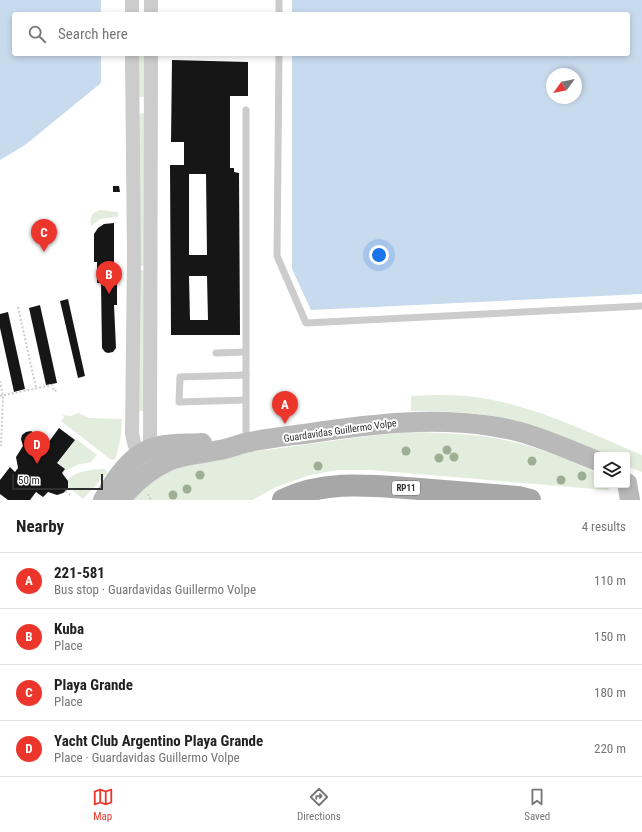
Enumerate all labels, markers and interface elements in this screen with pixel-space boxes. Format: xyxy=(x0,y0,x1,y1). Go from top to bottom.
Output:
search box xyxy=(12,12,630,56)
icon: search xyxy=(26,23,48,45)
text: Search here xyxy=(58,25,128,43)
north arrow xyxy=(546,68,582,104)
pin: C xyxy=(31,219,57,252)
your location xyxy=(369,245,389,265)
pin: B xyxy=(96,261,122,294)
pin: A xyxy=(272,391,298,424)
street label: Guardavidas Guillermo Volpe xyxy=(283,417,398,444)
pin: D xyxy=(24,431,50,464)
map controls xyxy=(594,452,630,488)
button: layers xyxy=(594,452,630,488)
scale bar xyxy=(12,472,103,491)
text: 50 m xyxy=(18,474,40,487)
road number: RP11 xyxy=(392,481,420,495)
text: Nearby xyxy=(16,516,64,536)
text: 4 results xyxy=(582,519,626,534)
text: 221-581 xyxy=(54,564,105,582)
text: A xyxy=(25,573,33,588)
text: 110 m xyxy=(594,573,626,588)
text: Bus stop · Guardavidas Guillermo Volpe xyxy=(54,582,256,597)
text: Kuba xyxy=(54,620,84,638)
text: B xyxy=(25,629,33,644)
text: 150 m xyxy=(594,629,626,644)
text: Place xyxy=(54,638,83,653)
text: Playa Grande xyxy=(54,676,133,694)
text: C xyxy=(25,685,33,700)
text: 180 m xyxy=(594,685,626,700)
text: Place xyxy=(54,694,83,709)
text: Yacht Club Argentino Playa Grande xyxy=(54,732,263,750)
text: D xyxy=(25,741,33,756)
text: 220 m xyxy=(594,741,626,756)
text: Place · Guardavidas Guillermo Volpe xyxy=(54,750,240,765)
tab: Map xyxy=(92,786,114,823)
tab: Directions xyxy=(297,786,341,823)
tab: Saved xyxy=(524,786,550,823)

